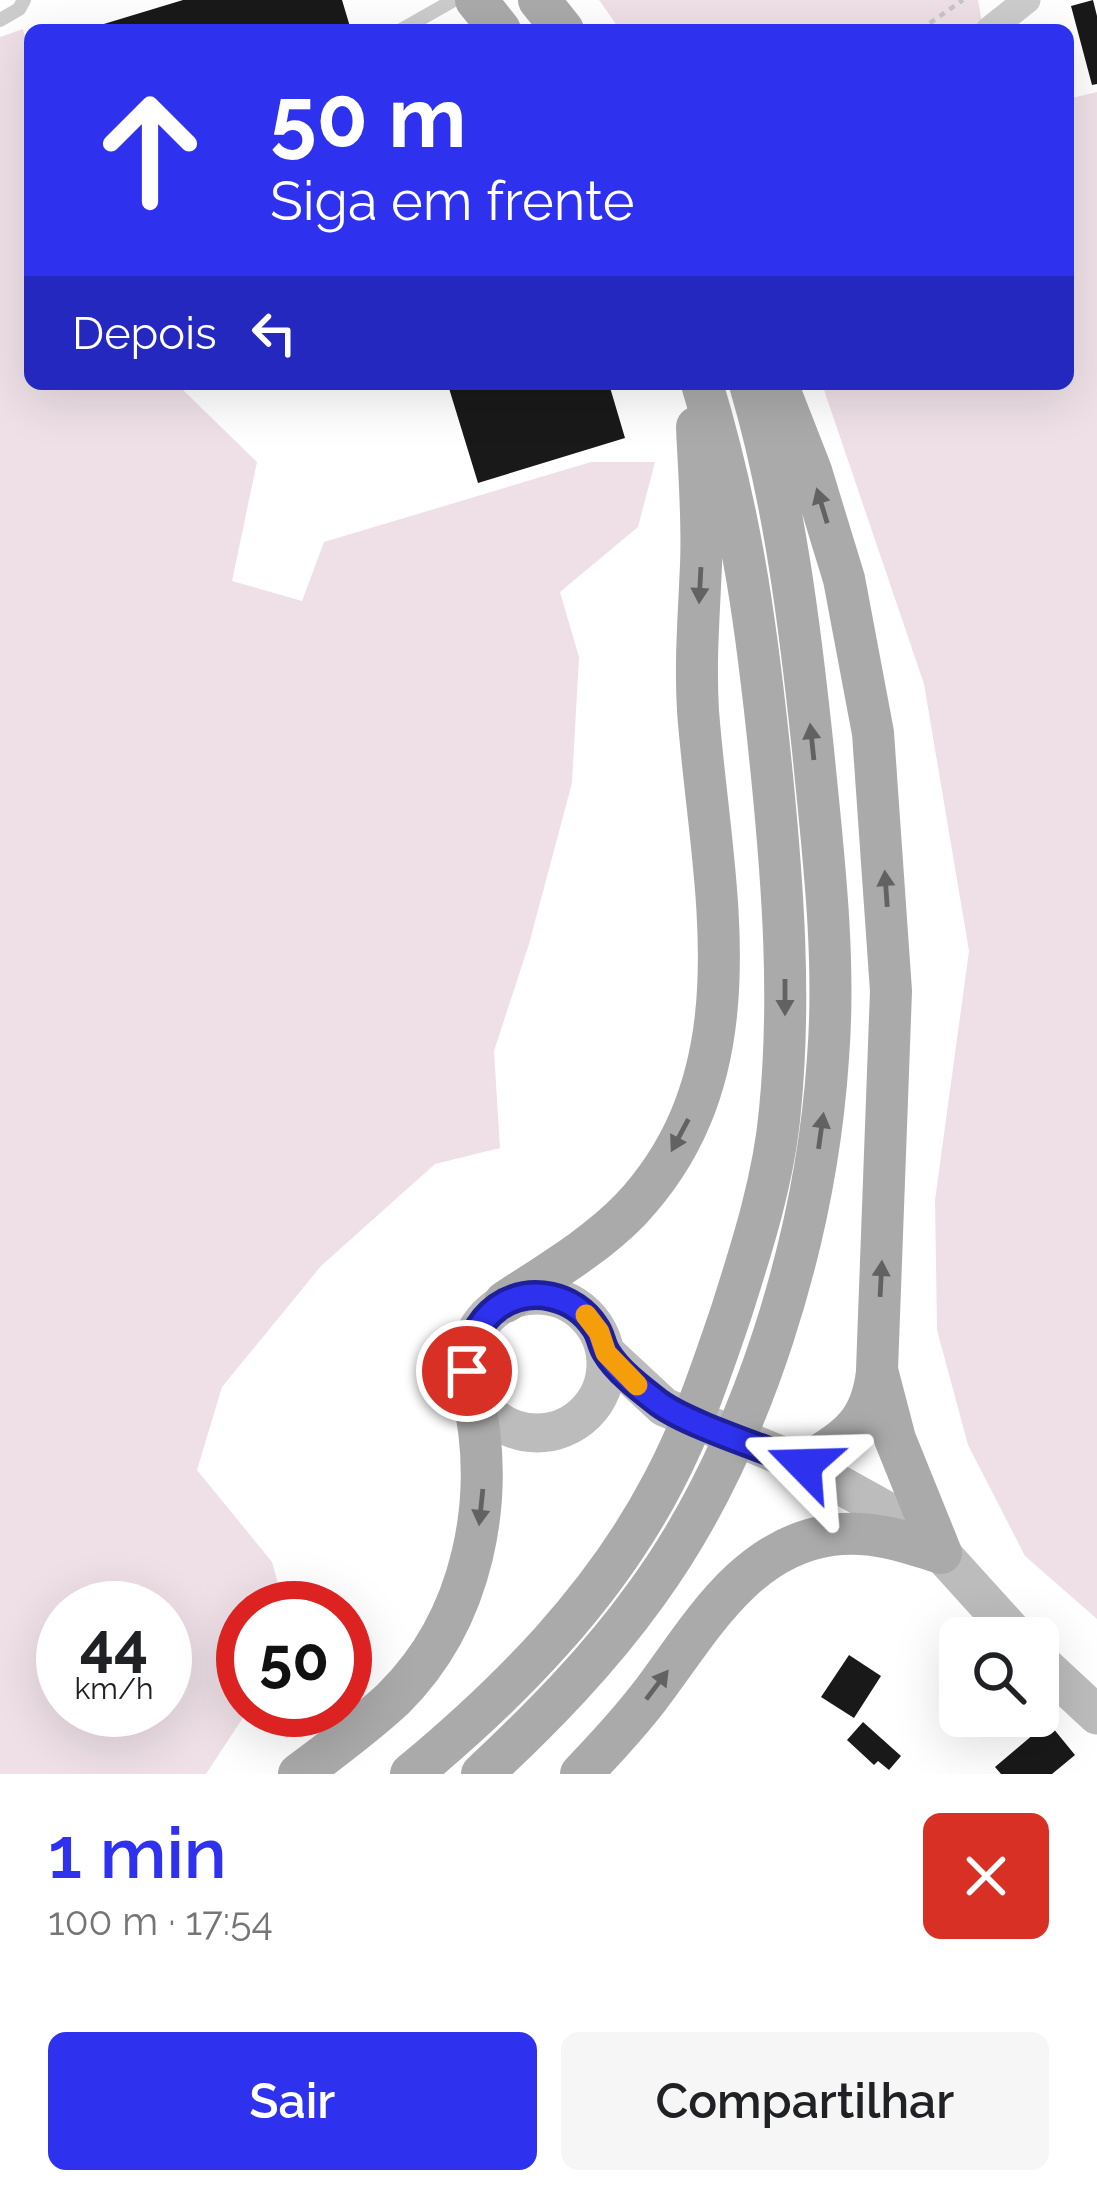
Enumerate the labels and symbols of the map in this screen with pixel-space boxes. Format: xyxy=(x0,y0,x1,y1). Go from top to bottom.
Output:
one-way arrow xyxy=(812,487,830,524)
one-way arrow xyxy=(690,567,709,604)
one-way arrow xyxy=(802,723,821,760)
one-way arrow xyxy=(877,870,896,907)
one-way arrow xyxy=(775,979,795,1017)
one-way arrow xyxy=(812,1111,831,1149)
one-way arrow xyxy=(671,1117,691,1152)
one-way arrow xyxy=(872,1259,891,1297)
pin xyxy=(416,1320,518,1422)
position arrow xyxy=(741,1402,867,1528)
one-way arrow xyxy=(471,1488,490,1526)
speed limit sign: 50 xyxy=(216,1581,372,1737)
one-way arrow xyxy=(645,1670,669,1701)

